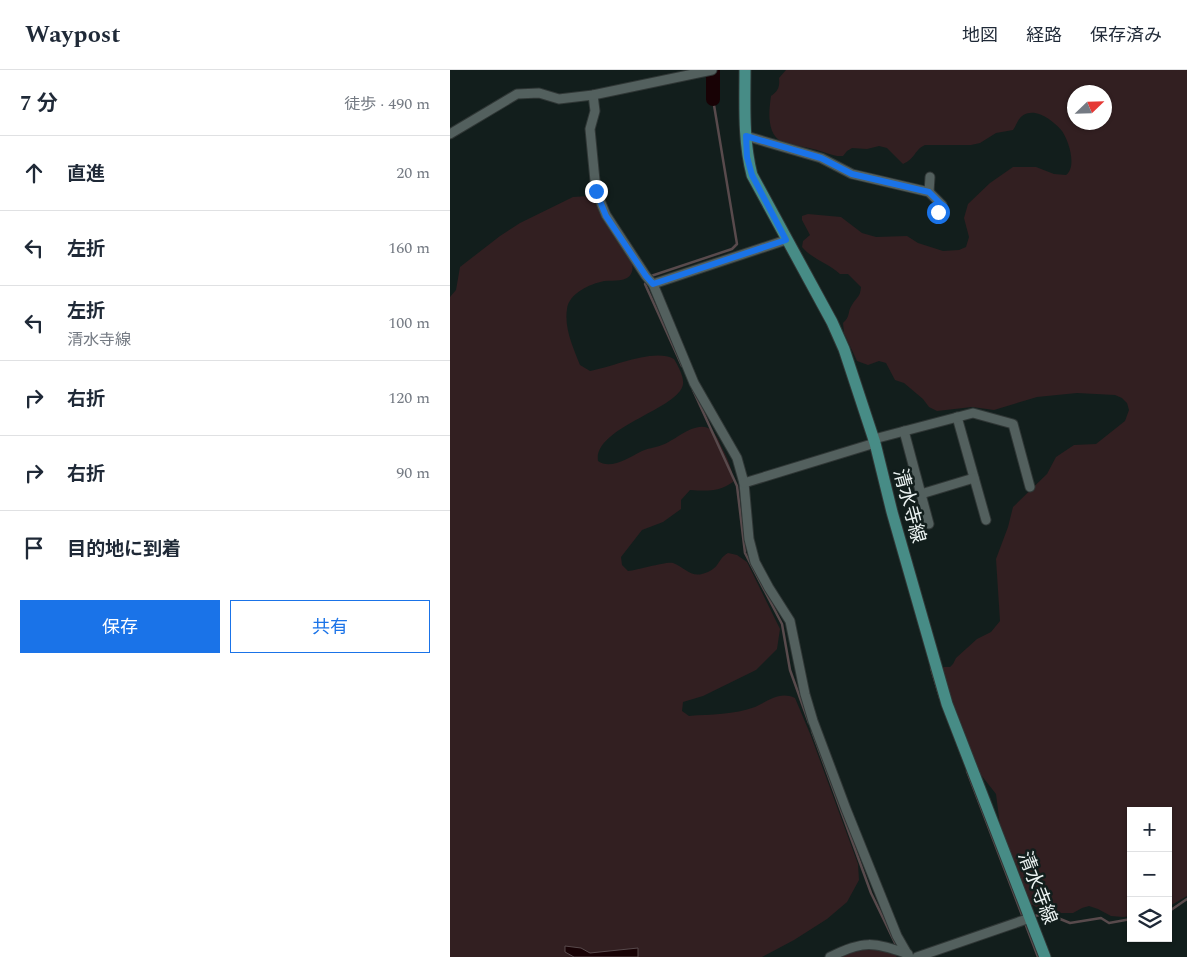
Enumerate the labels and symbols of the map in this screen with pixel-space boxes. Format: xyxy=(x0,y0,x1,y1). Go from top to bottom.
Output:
north arrow xyxy=(1067,85,1112,130)
route end xyxy=(585,180,608,203)
route start xyxy=(927,201,950,224)
street label: 清水寺線 xyxy=(885,466,933,546)
street label: 清水寺線 xyxy=(1010,847,1064,929)

